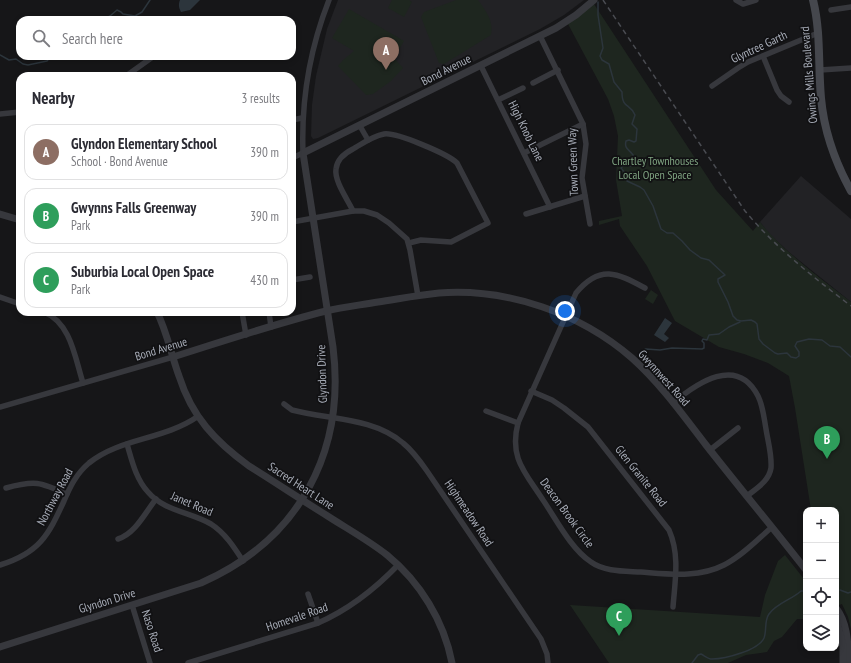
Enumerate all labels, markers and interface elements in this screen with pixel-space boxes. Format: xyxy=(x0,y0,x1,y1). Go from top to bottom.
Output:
search box xyxy=(16,16,296,60)
street label: Owings Mills Boulevard xyxy=(797,26,820,124)
icon: search xyxy=(30,27,52,49)
street label: Glyntree Garth xyxy=(728,27,789,66)
text: Search here xyxy=(62,29,123,48)
pin: A xyxy=(373,37,399,70)
street label: Bond Avenue xyxy=(418,51,473,88)
text: Nearby xyxy=(32,87,75,109)
text: 3 results xyxy=(241,90,280,107)
street label: High Knob Lane xyxy=(505,98,548,164)
street label: Town Green Way xyxy=(564,127,581,196)
text: Glyndon Elementary School xyxy=(71,134,217,153)
text: A xyxy=(43,144,49,161)
text: 390 m xyxy=(250,144,279,161)
text: School · Bond Avenue xyxy=(71,153,168,170)
park label: Chartley Townhouses Local Open Space xyxy=(612,153,698,182)
text: Gwynns Falls Greenway xyxy=(71,198,196,217)
text: B xyxy=(43,208,49,225)
text: 390 m xyxy=(250,208,279,225)
text: Park xyxy=(71,217,90,234)
text: Suburbia Local Open Space xyxy=(71,262,214,281)
text: C xyxy=(43,272,49,289)
text: 430 m xyxy=(250,272,279,289)
text: Park xyxy=(71,281,90,298)
your location xyxy=(555,301,575,321)
street label: Bond Avenue xyxy=(133,333,189,364)
street label: Glyndon Drive xyxy=(313,344,330,404)
street label: Gwynnwest Road xyxy=(635,346,694,409)
pin: B xyxy=(814,426,840,459)
street label: Glen Granite Road xyxy=(612,442,671,509)
street label: Sacred Heart Lane xyxy=(265,459,337,512)
street label: Northway Road xyxy=(33,465,76,528)
street label: Deacon Brook Circle xyxy=(537,475,598,551)
street label: Highmeadow Road xyxy=(442,477,497,549)
street label: Janet Road xyxy=(168,488,215,519)
map controls xyxy=(803,507,839,651)
button: + xyxy=(803,507,839,543)
button: − xyxy=(803,543,839,579)
button: locate xyxy=(803,579,839,615)
street label: Glyndon Drive xyxy=(77,585,137,616)
street label: Homevale Road xyxy=(264,599,330,634)
pin: C xyxy=(606,603,632,636)
street label: Naso Road xyxy=(139,608,166,654)
button: layers xyxy=(803,615,839,651)

